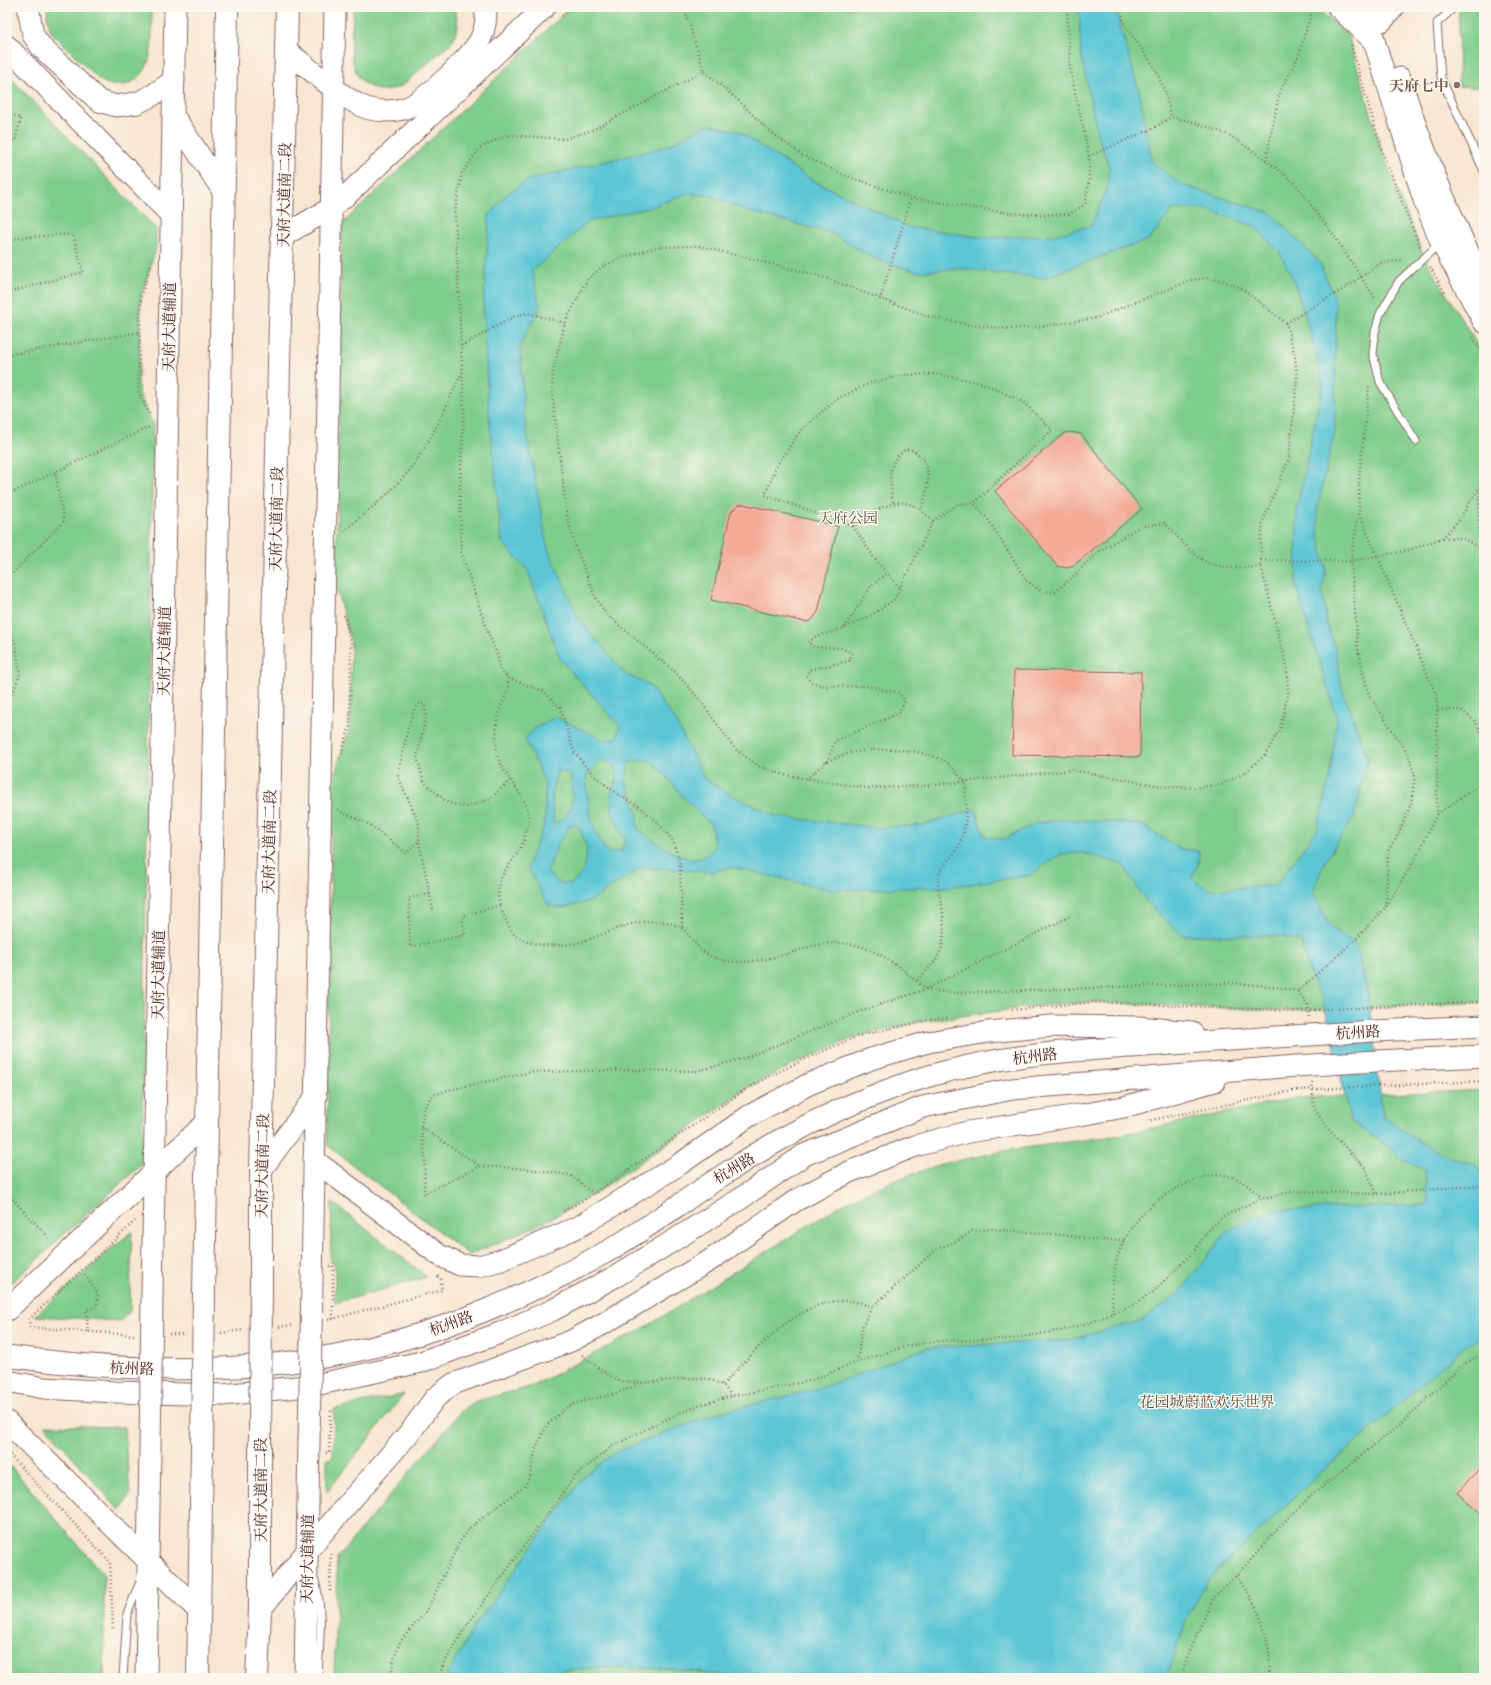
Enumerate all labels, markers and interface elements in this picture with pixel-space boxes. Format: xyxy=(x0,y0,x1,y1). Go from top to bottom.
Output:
place label: 天府七中 xyxy=(1389,76,1449,95)
marker: 天府七中 xyxy=(1452,80,1462,90)
street label: 天府大道南二段 xyxy=(274,142,294,248)
street label: 天府大道辅道 xyxy=(159,282,179,372)
street label: 天府大道南二段 xyxy=(266,466,286,572)
park label: 天府公园 xyxy=(818,508,878,527)
street label: 天府大道辅道 xyxy=(154,606,174,696)
street label: 天府大道南二段 xyxy=(259,789,279,895)
street label: 天府大道辅道 xyxy=(148,930,168,1020)
street label: 杭州路 xyxy=(1335,1021,1381,1043)
street label: 杭州路 xyxy=(1012,1044,1058,1068)
street label: 天府大道南二段 xyxy=(252,1113,272,1219)
street label: 杭州路 xyxy=(710,1148,758,1188)
street label: 杭州路 xyxy=(427,1306,475,1340)
street label: 杭州路 xyxy=(109,1358,155,1378)
park label: 花园城蔚蓝欢乐世界 xyxy=(1139,1392,1275,1411)
street label: 天府大道南二段 xyxy=(251,1437,270,1543)
street label: 天府大道辅道 xyxy=(297,1514,317,1604)

